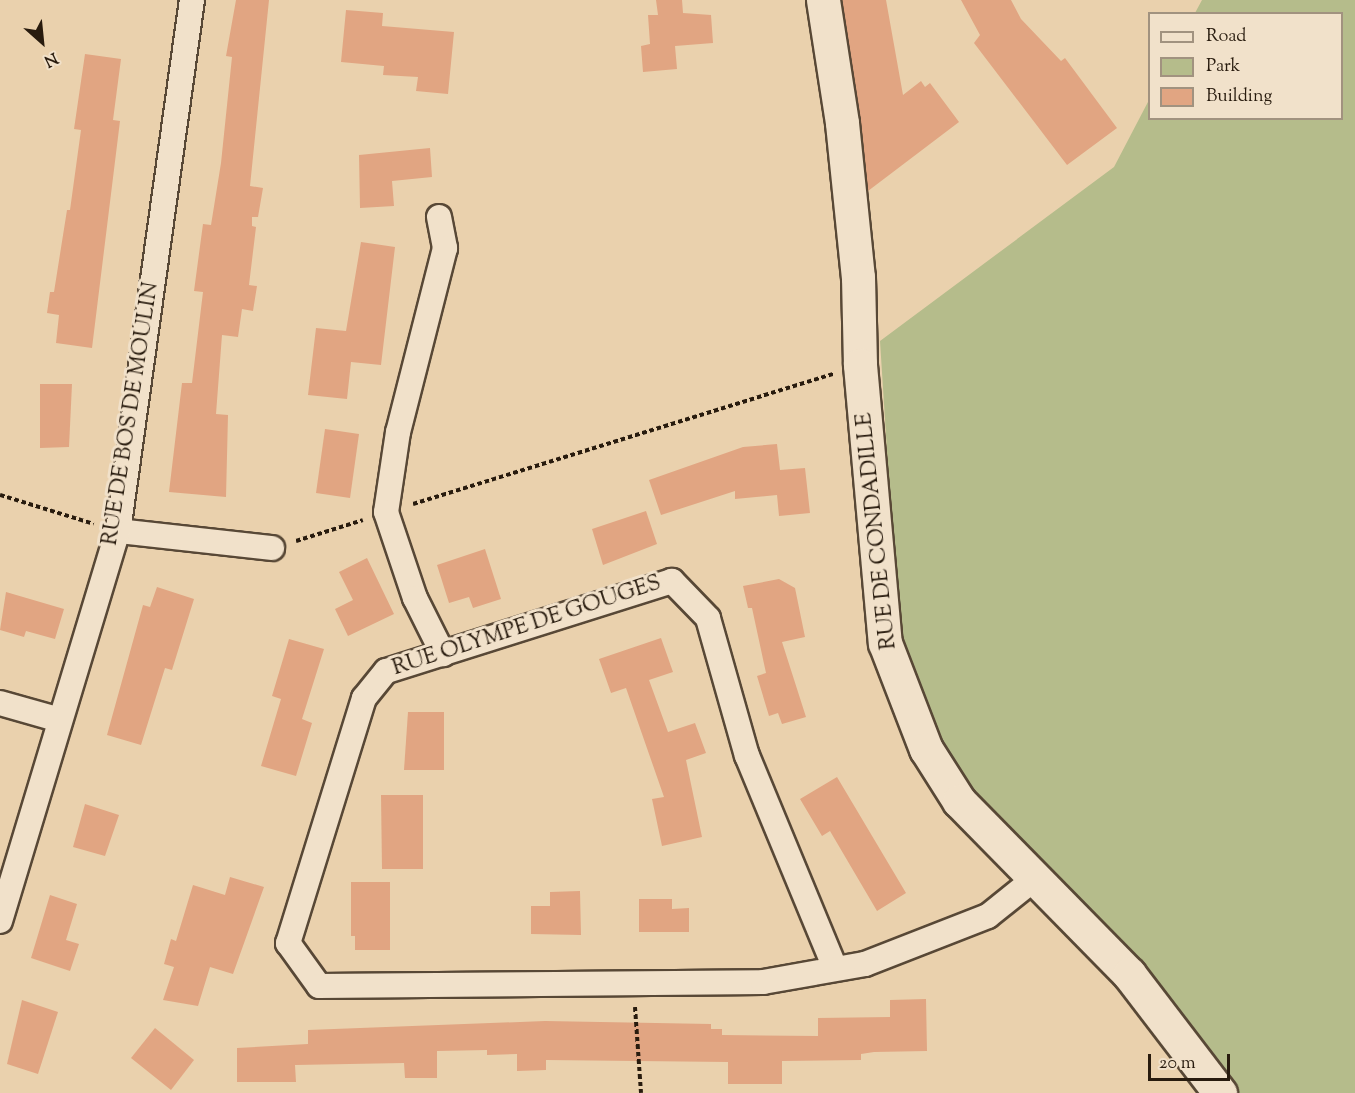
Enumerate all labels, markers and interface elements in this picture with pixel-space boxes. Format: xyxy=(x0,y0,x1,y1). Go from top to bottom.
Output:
north arrow xyxy=(12,12,72,72)
legend xyxy=(1148,12,1343,120)
text: Road xyxy=(1206,24,1246,50)
text: N xyxy=(39,45,61,72)
text: Park xyxy=(1206,54,1240,80)
text: Building xyxy=(1206,84,1272,110)
street label: RUE DE BOS DE MOULIN xyxy=(98,280,166,548)
street label: RUE DE CONDADILLE xyxy=(852,411,904,651)
street label: RUE OLYMPE DE GOUGES xyxy=(389,571,665,683)
scale bar xyxy=(1151,1042,1234,1080)
text: 20 m xyxy=(1159,1051,1196,1077)

